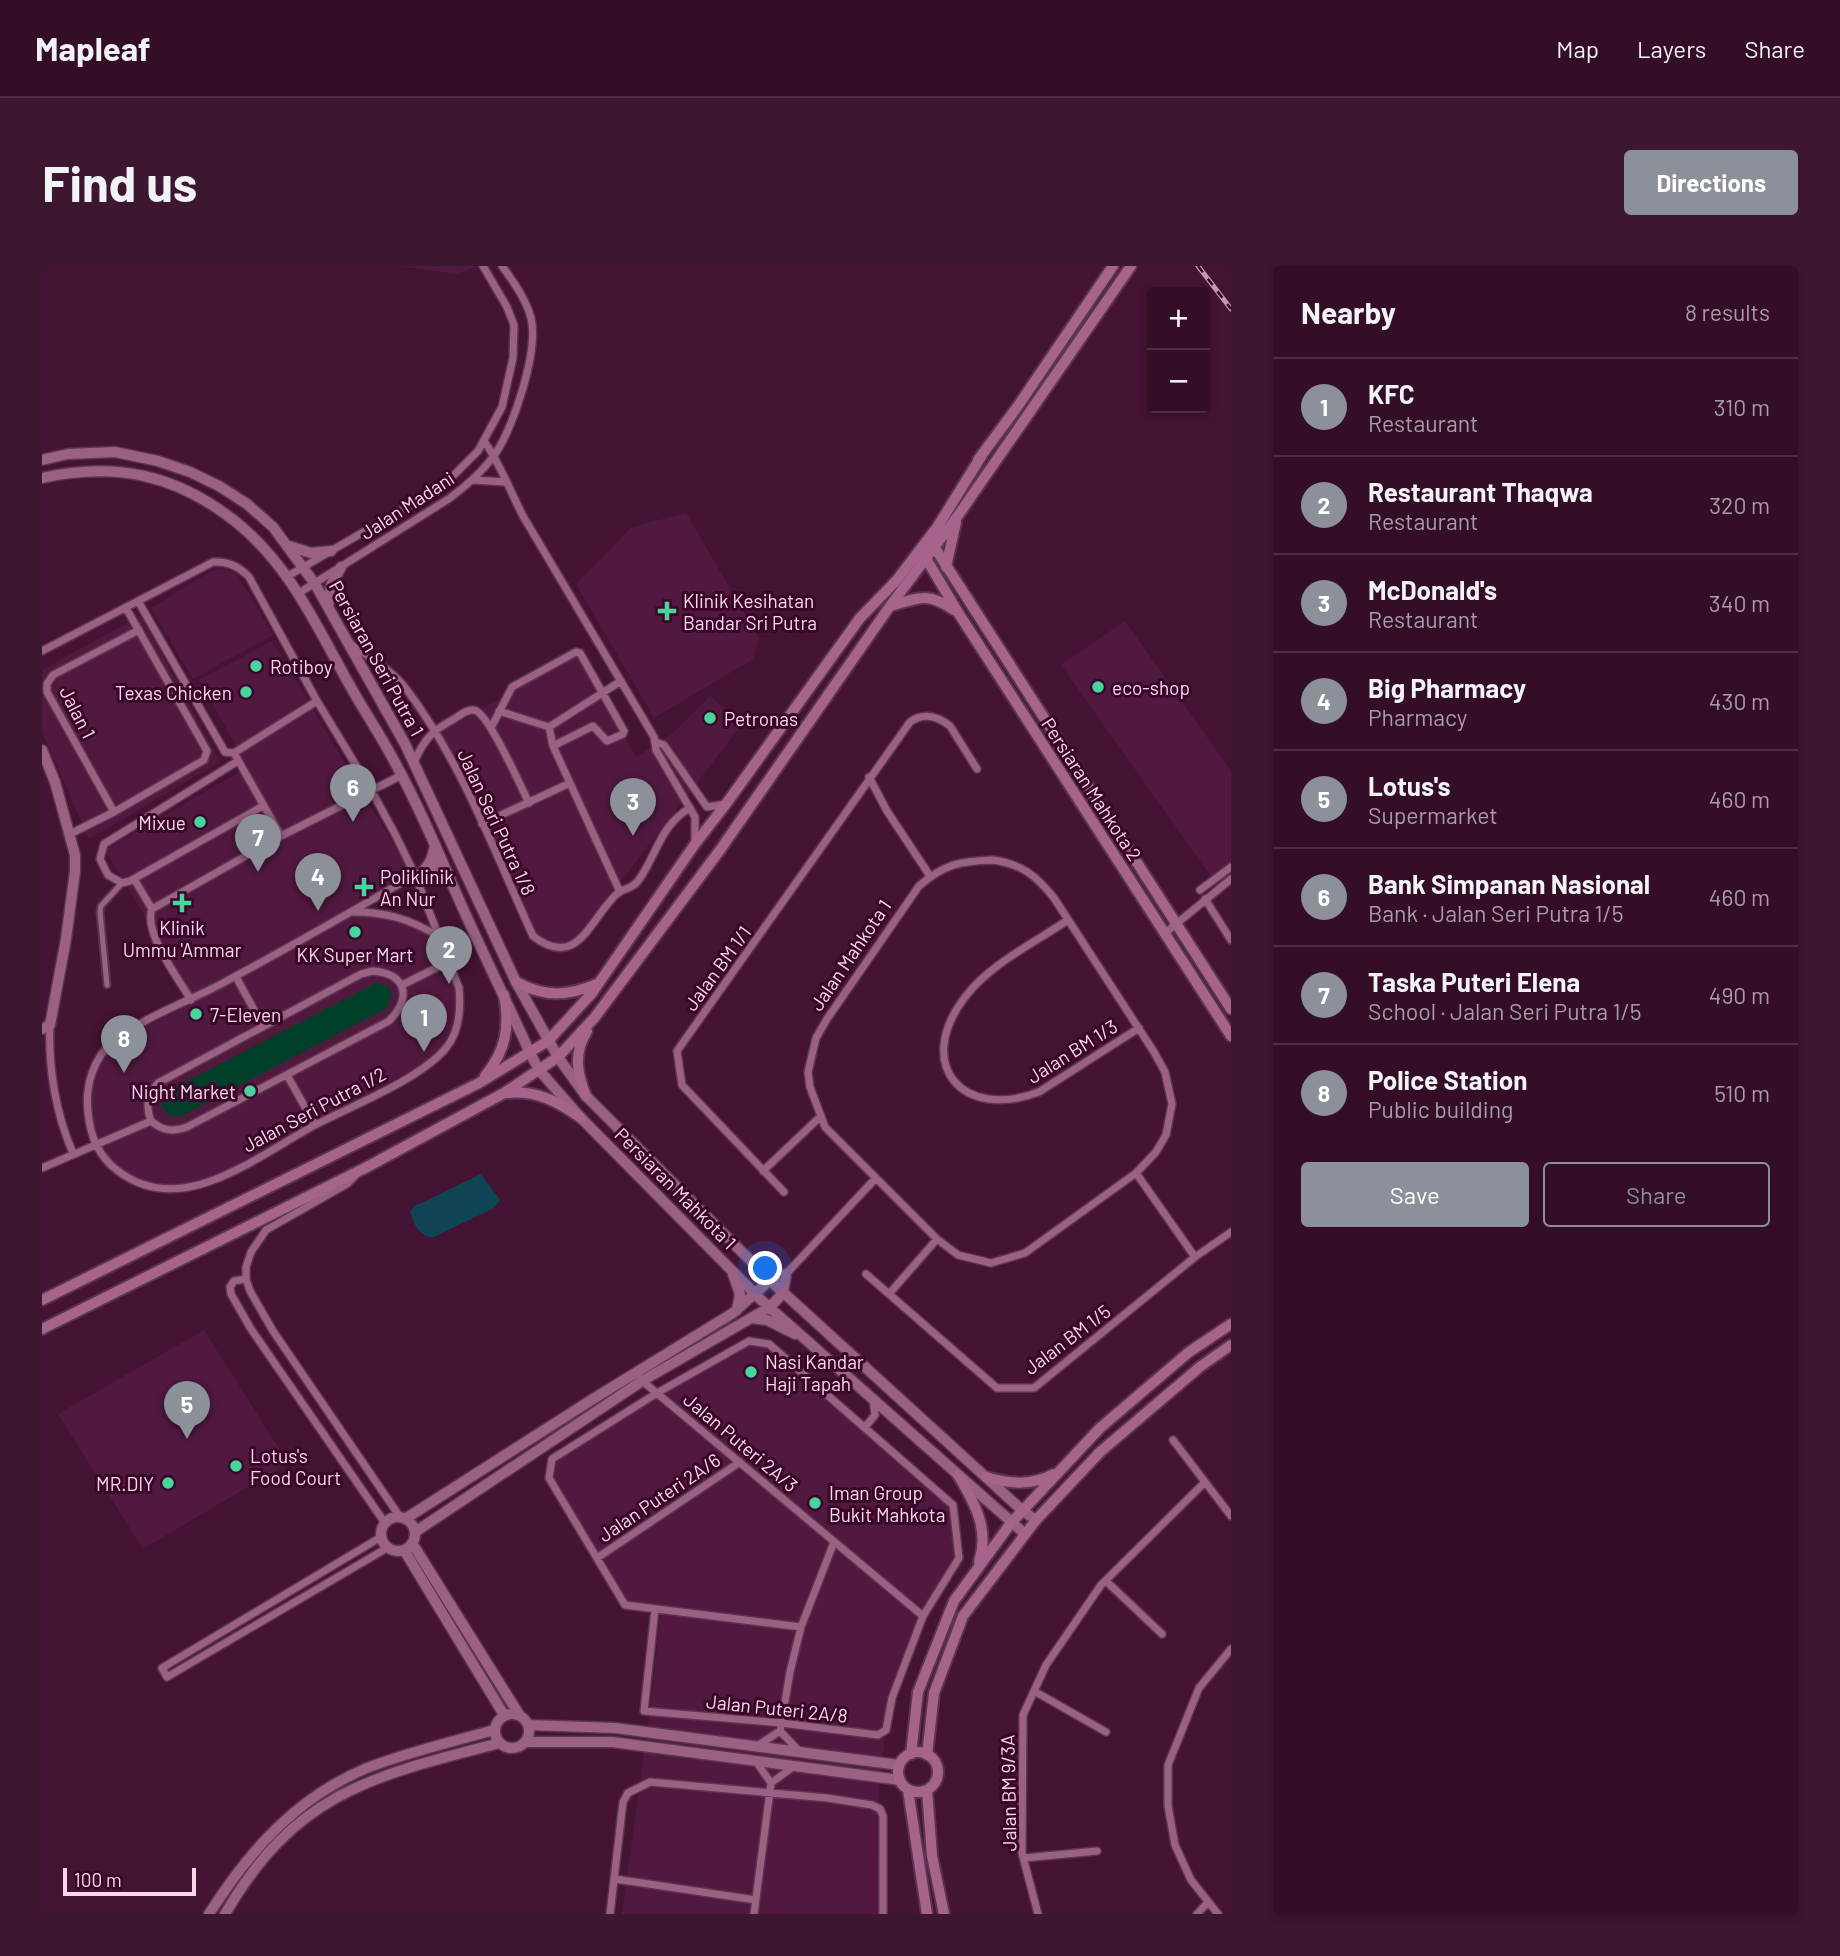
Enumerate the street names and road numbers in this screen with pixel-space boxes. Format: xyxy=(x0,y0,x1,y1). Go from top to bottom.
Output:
street label: Jalan Madani xyxy=(356,466,458,544)
street label: Persiaran Seri Putra 1 xyxy=(325,576,429,740)
street label: Jalan 1 xyxy=(55,682,101,742)
street label: Persiaran Mahkota 2 xyxy=(1037,713,1147,865)
street label: Jalan Seri Putra 1/8 xyxy=(453,745,541,899)
street label: Jalan Mahkota 1 xyxy=(804,895,896,1015)
street label: Jalan BM 1/1 xyxy=(679,921,755,1015)
street label: Jalan BM 1/3 xyxy=(1023,1014,1121,1088)
street label: Jalan Seri Putra 1/2 xyxy=(239,1062,389,1156)
street label: Persiaran Mahkota 1 xyxy=(611,1123,741,1253)
street label: Jalan BM 1/5 xyxy=(1019,1299,1115,1379)
street label: Jalan Puteri 2A/3 xyxy=(679,1388,803,1496)
street label: Jalan Puteri 2A/6 xyxy=(594,1448,724,1546)
street label: Jalan Puteri 2A/8 xyxy=(705,1689,849,1727)
street label: Jalan BM 9/3A xyxy=(995,1734,1021,1852)

